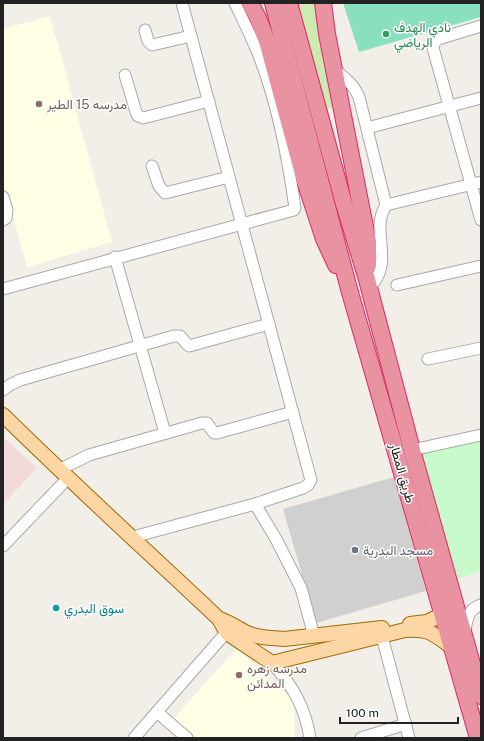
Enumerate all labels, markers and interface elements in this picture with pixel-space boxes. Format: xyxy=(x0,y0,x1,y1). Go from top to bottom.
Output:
place label: نادي الهدف الرياضي xyxy=(394,20,451,53)
marker: نادي الهدف الرياضي xyxy=(381,29,391,39)
place label: مدرسه 15 الطير xyxy=(46,97,127,113)
marker: مدرسه 15 الطير xyxy=(34,99,44,109)
street label: طريق المطار xyxy=(386,441,418,505)
place label: مسجد البدرية xyxy=(363,543,433,559)
marker: مسجد البدرية xyxy=(350,545,360,555)
place label: سوق البدري xyxy=(64,601,124,619)
marker: سوق البدري xyxy=(51,603,61,613)
place label: مدرسه زهره المدائن xyxy=(247,661,307,692)
marker: مدرسه زهره المدائن xyxy=(234,670,244,680)
scale bar xyxy=(340,699,458,725)
text: 100 m xyxy=(346,706,379,720)

